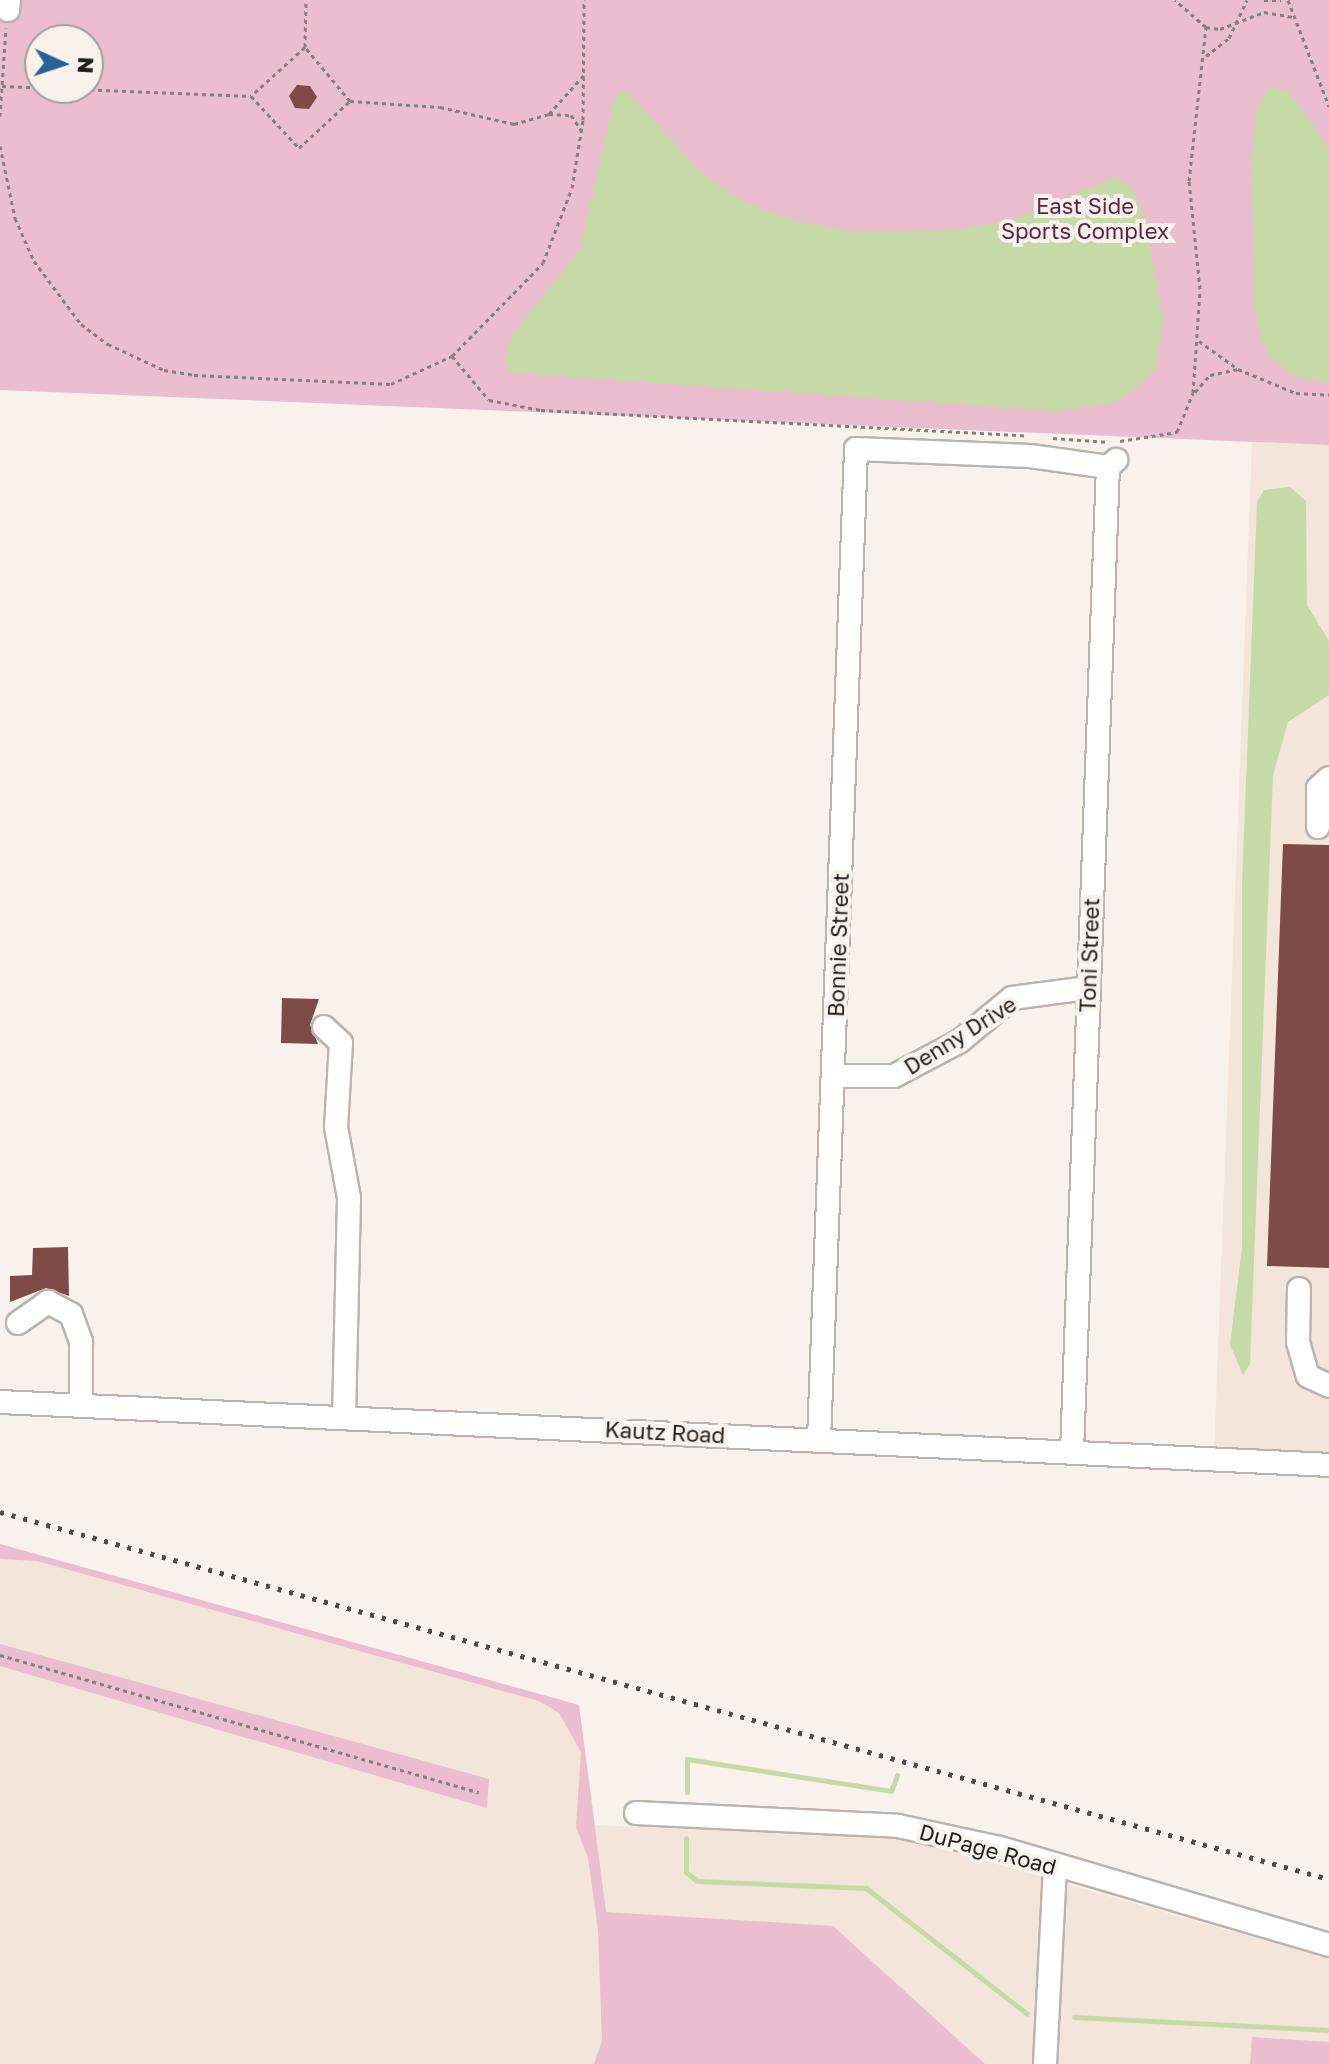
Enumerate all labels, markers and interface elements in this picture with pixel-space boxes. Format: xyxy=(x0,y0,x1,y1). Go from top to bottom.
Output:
north arrow xyxy=(24,24,104,104)
text: N xyxy=(73,56,100,74)
park label: East Side Sports Complex xyxy=(1001,192,1169,244)
street label: Bonnie Street xyxy=(822,872,854,1018)
street label: Toni Street xyxy=(1074,897,1104,1013)
street label: Denny Drive xyxy=(899,990,1021,1080)
street label: Kautz Road xyxy=(604,1416,726,1448)
street label: DuPage Road xyxy=(916,1818,1060,1880)

